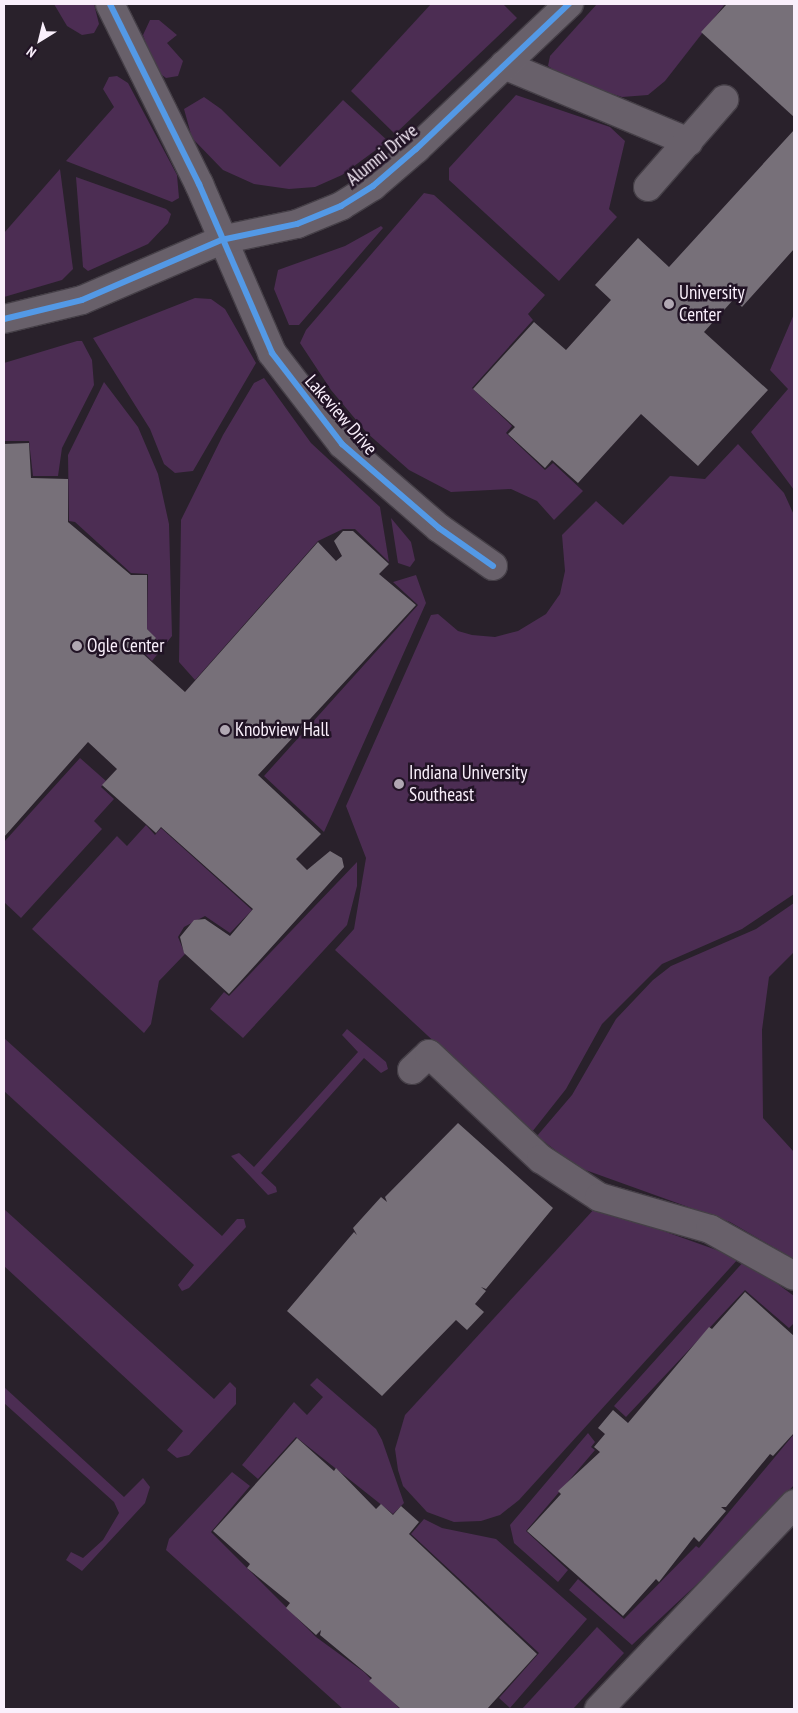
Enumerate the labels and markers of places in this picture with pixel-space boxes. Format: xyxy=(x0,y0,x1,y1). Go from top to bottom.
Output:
place label: University Center xyxy=(679,282,745,326)
marker: University Center xyxy=(663,298,675,310)
place label: Ogle Center xyxy=(87,635,164,657)
marker: Ogle Center xyxy=(71,640,83,652)
place label: Knobview Hall xyxy=(235,719,330,741)
marker: Knobview Hall xyxy=(219,724,231,736)
place label: Indiana University Southeast xyxy=(409,762,527,806)
marker: Indiana University Southeast xyxy=(393,778,405,790)

